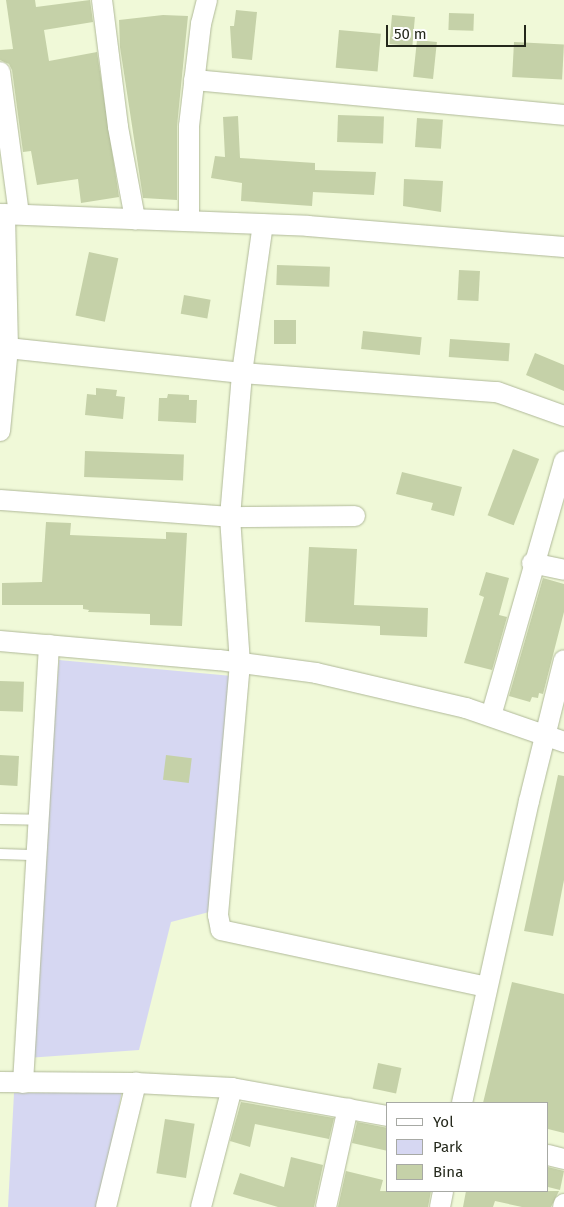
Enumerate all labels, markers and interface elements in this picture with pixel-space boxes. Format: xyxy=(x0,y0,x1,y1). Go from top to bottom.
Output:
scale bar xyxy=(389,15,529,47)
text: 50 m xyxy=(394,25,427,43)
legend xyxy=(386,1102,549,1192)
text: Yol xyxy=(433,1113,454,1131)
text: Park xyxy=(433,1138,463,1156)
text: Bina xyxy=(433,1163,463,1181)

